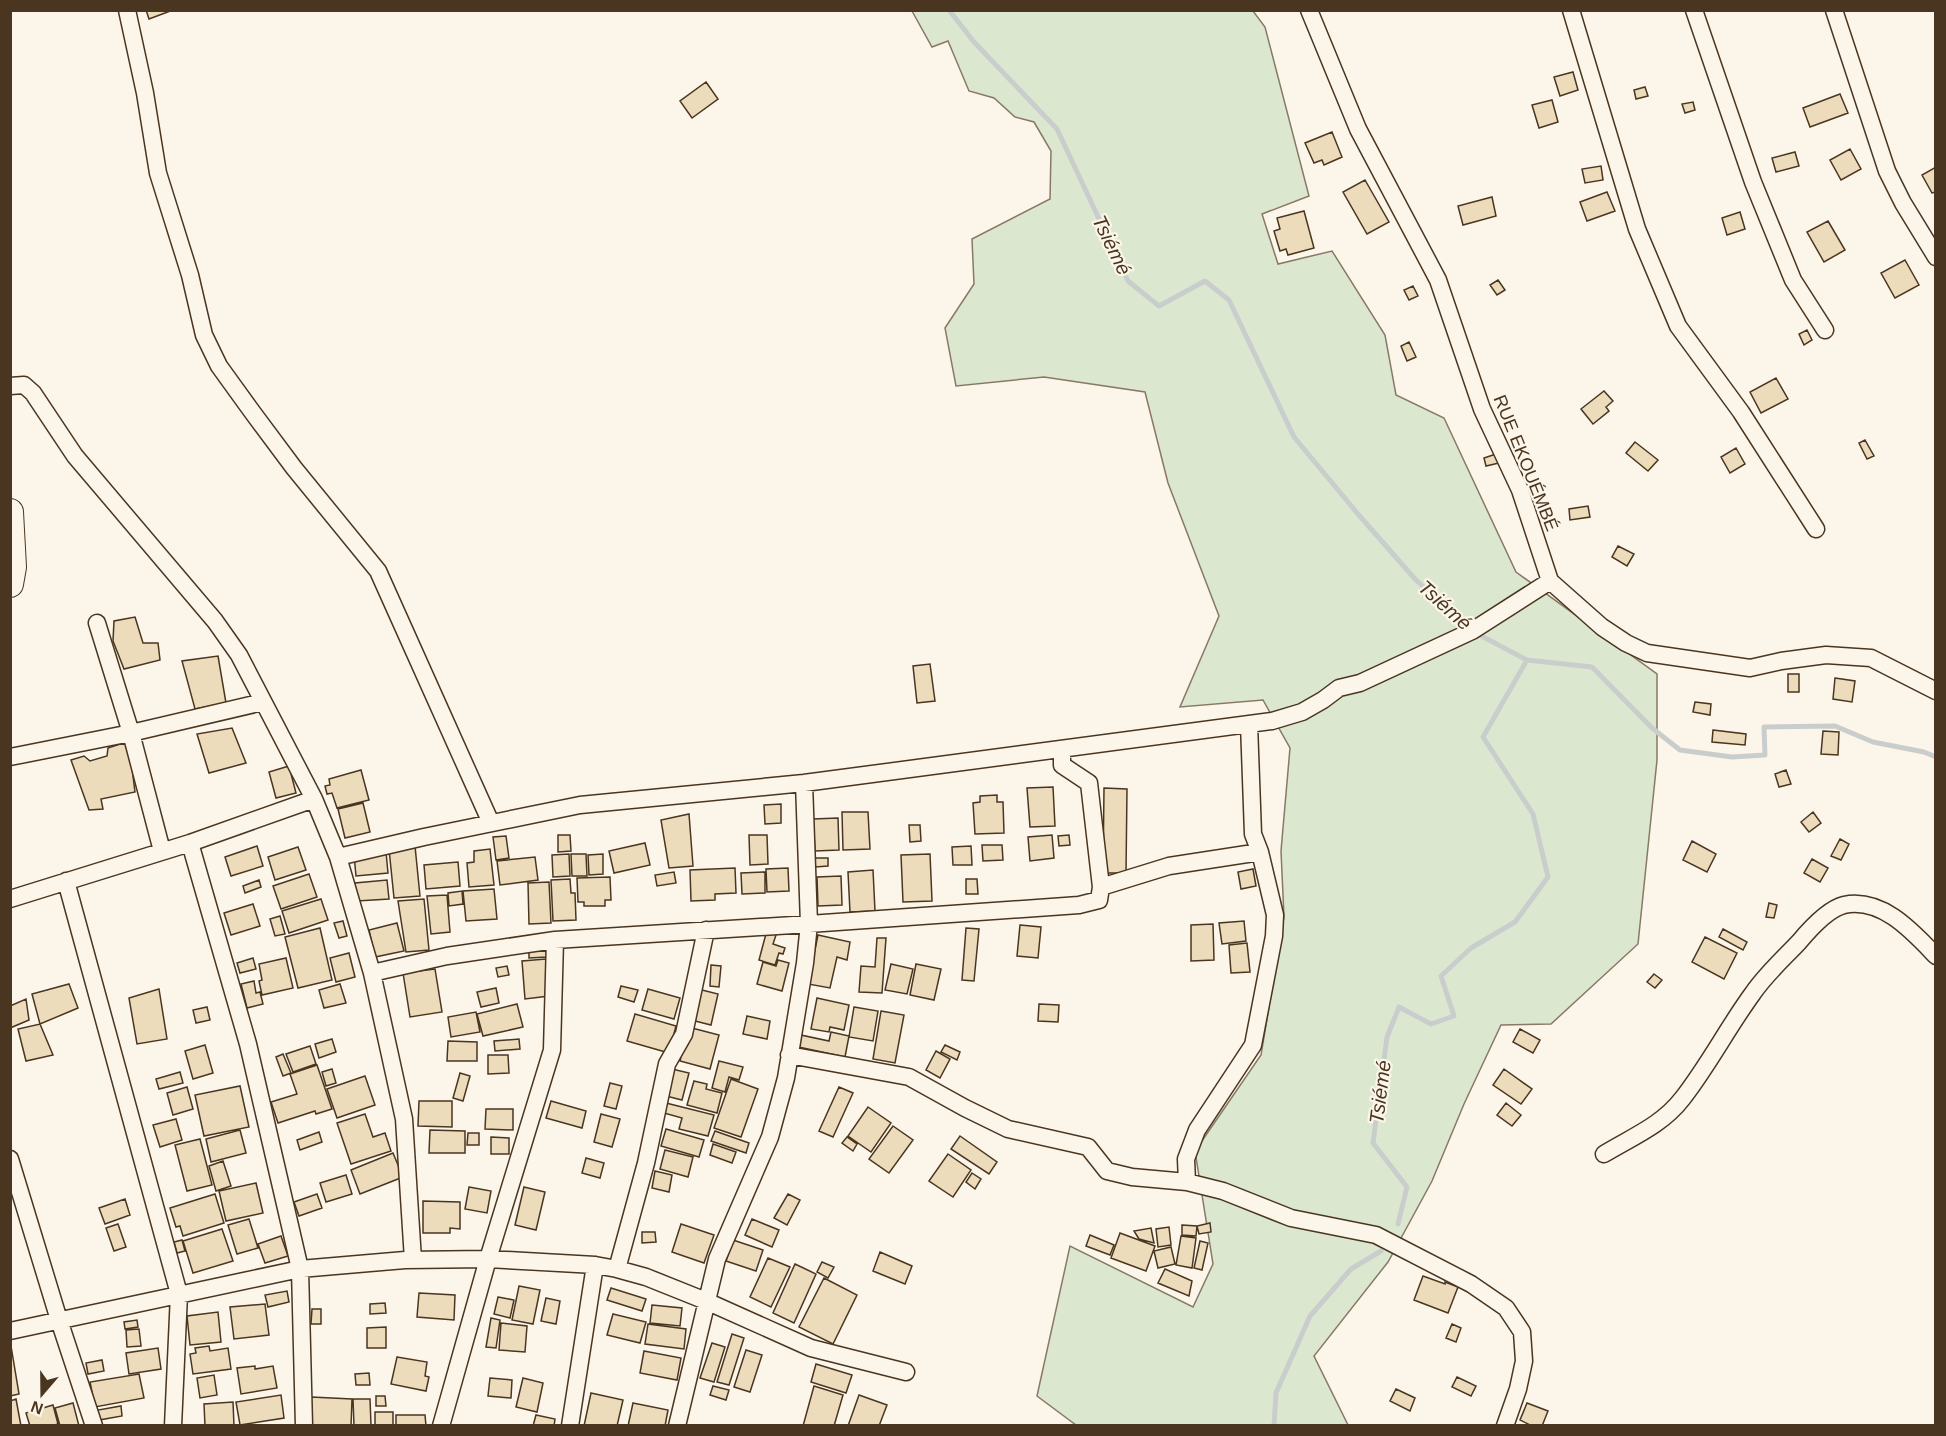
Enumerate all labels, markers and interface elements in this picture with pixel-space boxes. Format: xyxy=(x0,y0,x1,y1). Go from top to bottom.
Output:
water label: Tsiémé xyxy=(1088,212,1136,278)
street label: RUE EKOUÉMBÉ xyxy=(1490,392,1562,534)
water label: Tsiémé xyxy=(1414,576,1476,634)
water label: Tsiémé xyxy=(1365,1059,1395,1125)
north arrow xyxy=(12,1364,72,1424)
text: N xyxy=(29,1398,45,1418)

